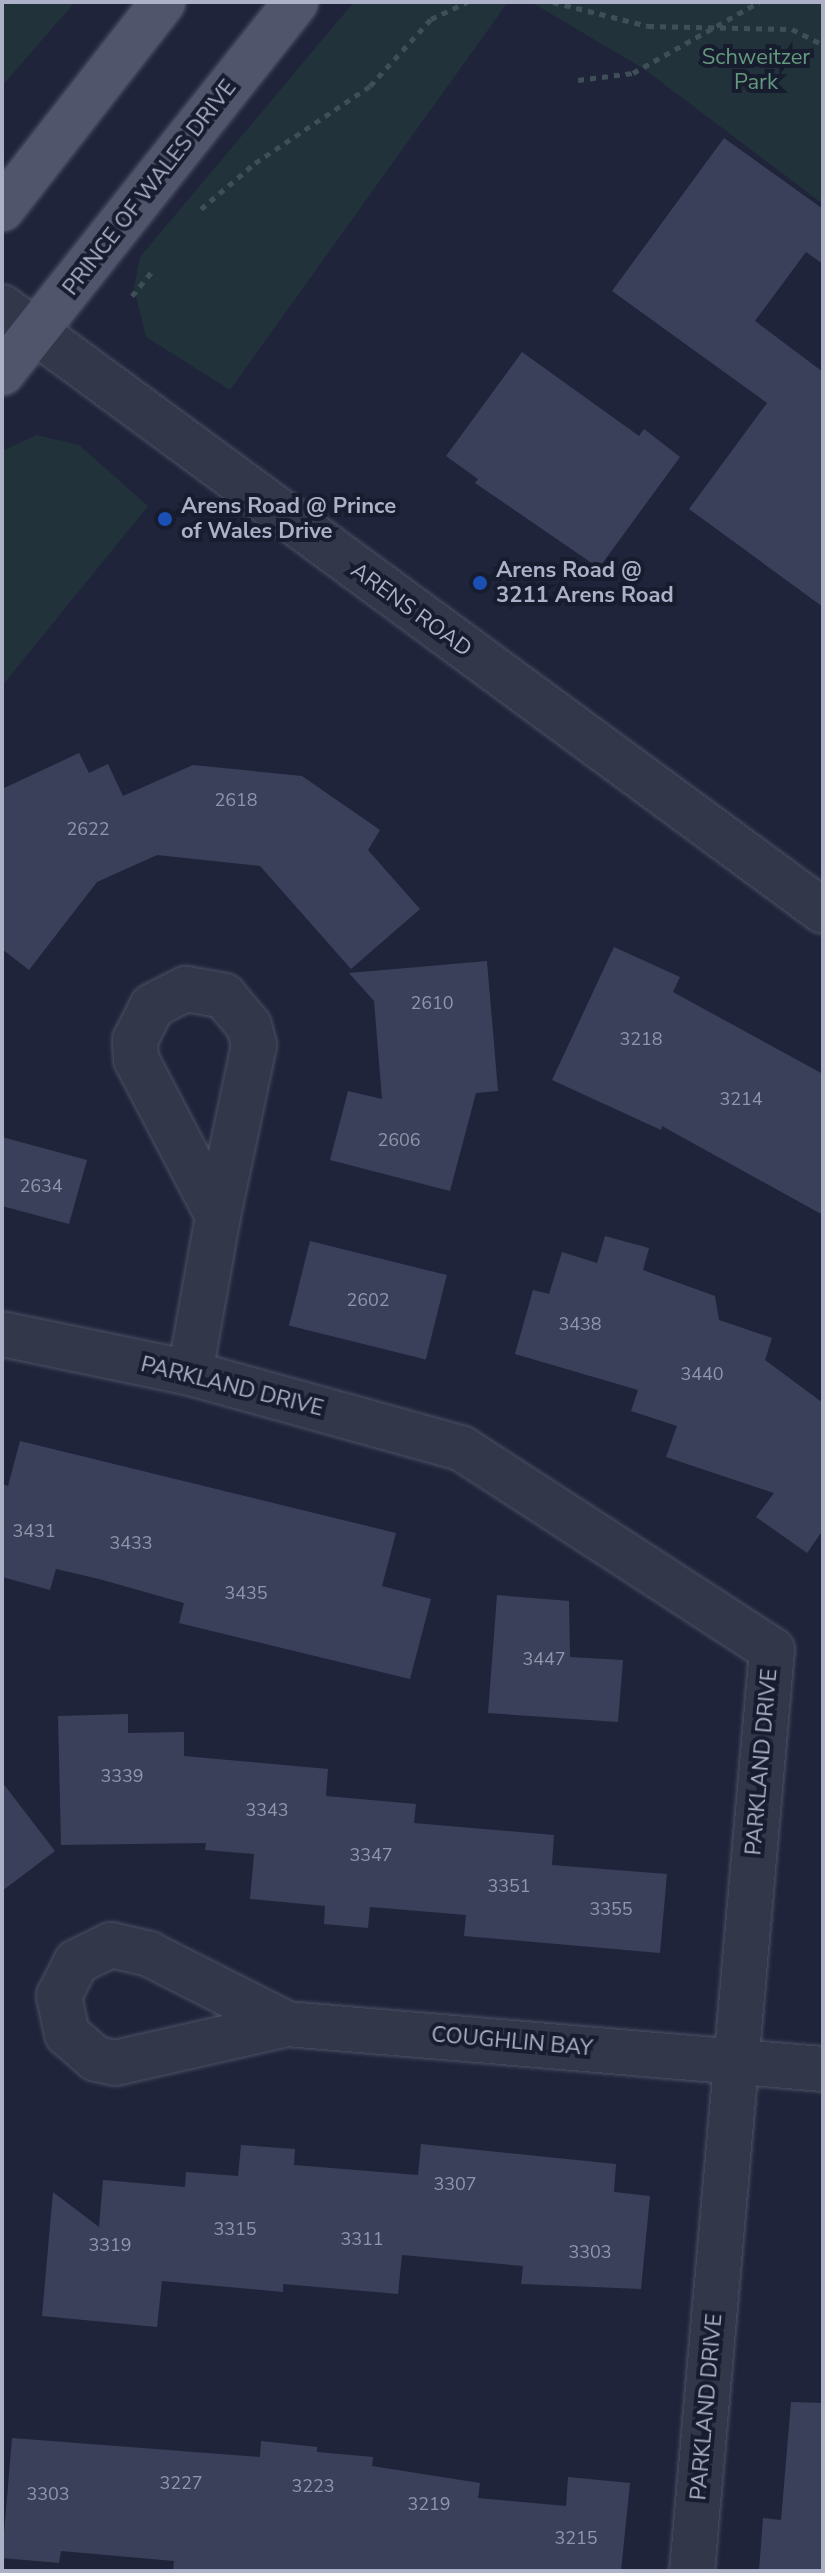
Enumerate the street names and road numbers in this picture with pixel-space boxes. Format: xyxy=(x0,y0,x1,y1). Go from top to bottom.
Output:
street label: PRINCE OF WALES DRIVE xyxy=(58,75,242,301)
street label: ARENS ROAD xyxy=(346,557,476,663)
street label: PARKLAND DRIVE xyxy=(138,1352,326,1422)
street label: PARKLAND DRIVE xyxy=(741,1668,783,1856)
street label: COUGHLIN BAY xyxy=(430,2022,594,2062)
street label: PARKLAND DRIVE xyxy=(686,2313,728,2501)

